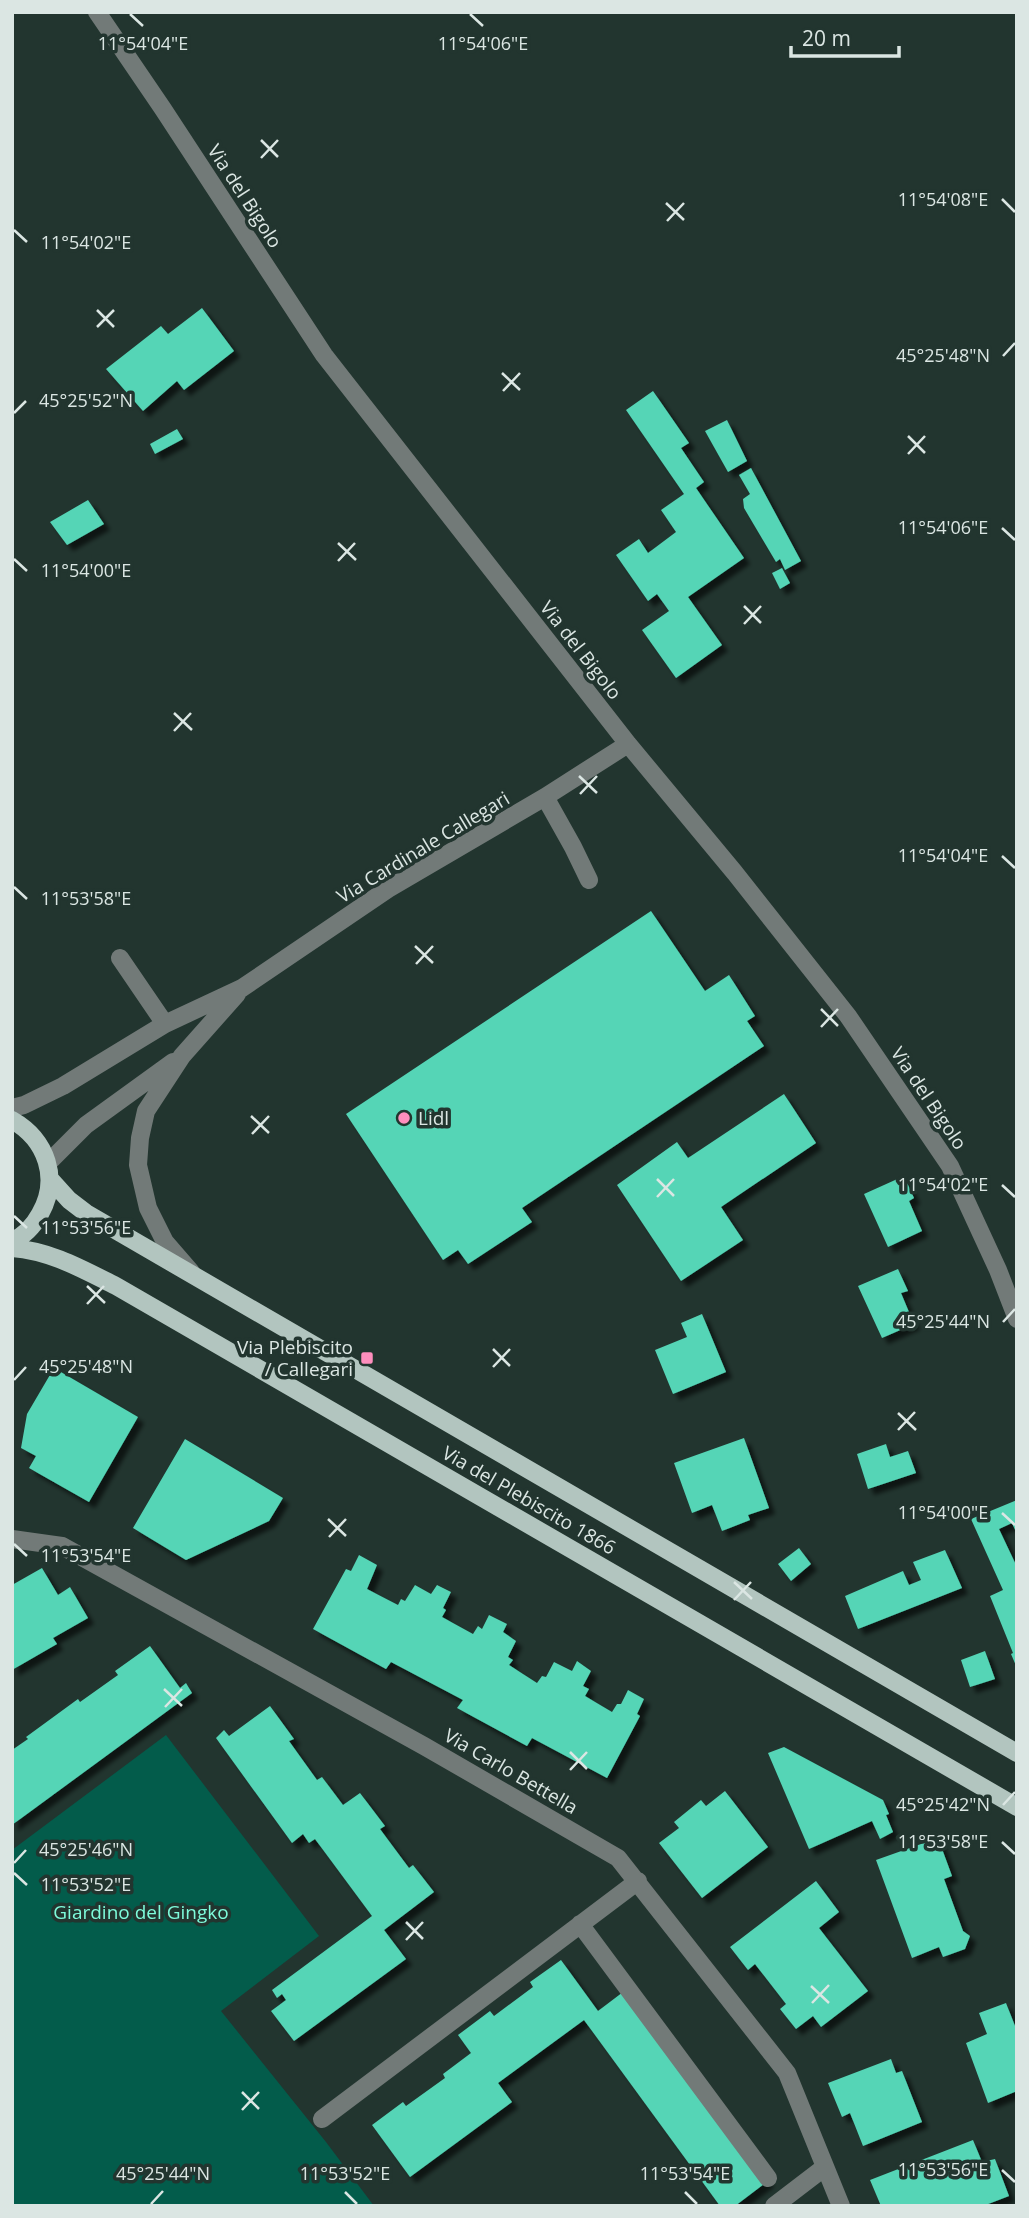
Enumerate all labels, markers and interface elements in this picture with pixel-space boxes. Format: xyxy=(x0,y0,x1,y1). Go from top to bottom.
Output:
scale bar xyxy=(791,14,900,58)
text: 20 m xyxy=(802,24,851,52)
text: 11°54'04"E xyxy=(98,31,188,55)
text: 11°54'06"E xyxy=(438,31,528,55)
street label: Via del Bigolo xyxy=(202,139,288,253)
text: 11°54'08"E xyxy=(898,187,988,211)
text: 11°54'02"E xyxy=(41,230,131,254)
text: 45°25'48"N xyxy=(896,343,990,367)
text: 45°25'52"N xyxy=(39,388,133,412)
text: 11°54'06"E xyxy=(898,515,988,539)
text: 11°54'00"E xyxy=(41,558,131,582)
street label: Via del Bigolo xyxy=(534,595,628,705)
street label: Via Cardinale Callegari xyxy=(332,785,514,909)
text: 11°54'04"E xyxy=(898,843,988,867)
text: 11°53'58"E xyxy=(41,886,131,910)
street label: Via del Bigolo xyxy=(885,1042,973,1154)
place label: Lidl xyxy=(418,1105,449,1131)
marker: Lidl xyxy=(396,1110,412,1126)
text: 11°54'02"E xyxy=(898,1172,988,1196)
text: 11°53'56"E xyxy=(41,1215,131,1239)
text: 45°25'44"N xyxy=(896,1309,990,1333)
place label: Via Plebiscito / Callegari xyxy=(237,1334,353,1382)
marker: Via Plebiscito / Callegari xyxy=(359,1350,375,1366)
text: 45°25'48"N xyxy=(39,1354,133,1378)
street label: Via del Plebiscito 1866 xyxy=(437,1440,621,1560)
text: 11°54'00"E xyxy=(898,1500,988,1524)
text: 11°53'54"E xyxy=(41,1543,131,1567)
street label: Via Carlo Bettella xyxy=(439,1722,583,1820)
text: 45°25'42"N xyxy=(896,1792,990,1816)
text: 11°53'58"E xyxy=(898,1829,988,1853)
text: 45°25'46"N xyxy=(39,1837,133,1861)
text: 11°53'52"E xyxy=(41,1872,131,1896)
park label: Giardino del Gingko xyxy=(53,1899,229,1925)
text: 11°53'56"E xyxy=(898,2157,988,2181)
text: 45°25'44"N xyxy=(116,2161,210,2185)
text: 11°53'52"E xyxy=(300,2161,390,2185)
text: 11°53'54"E xyxy=(640,2161,730,2185)

